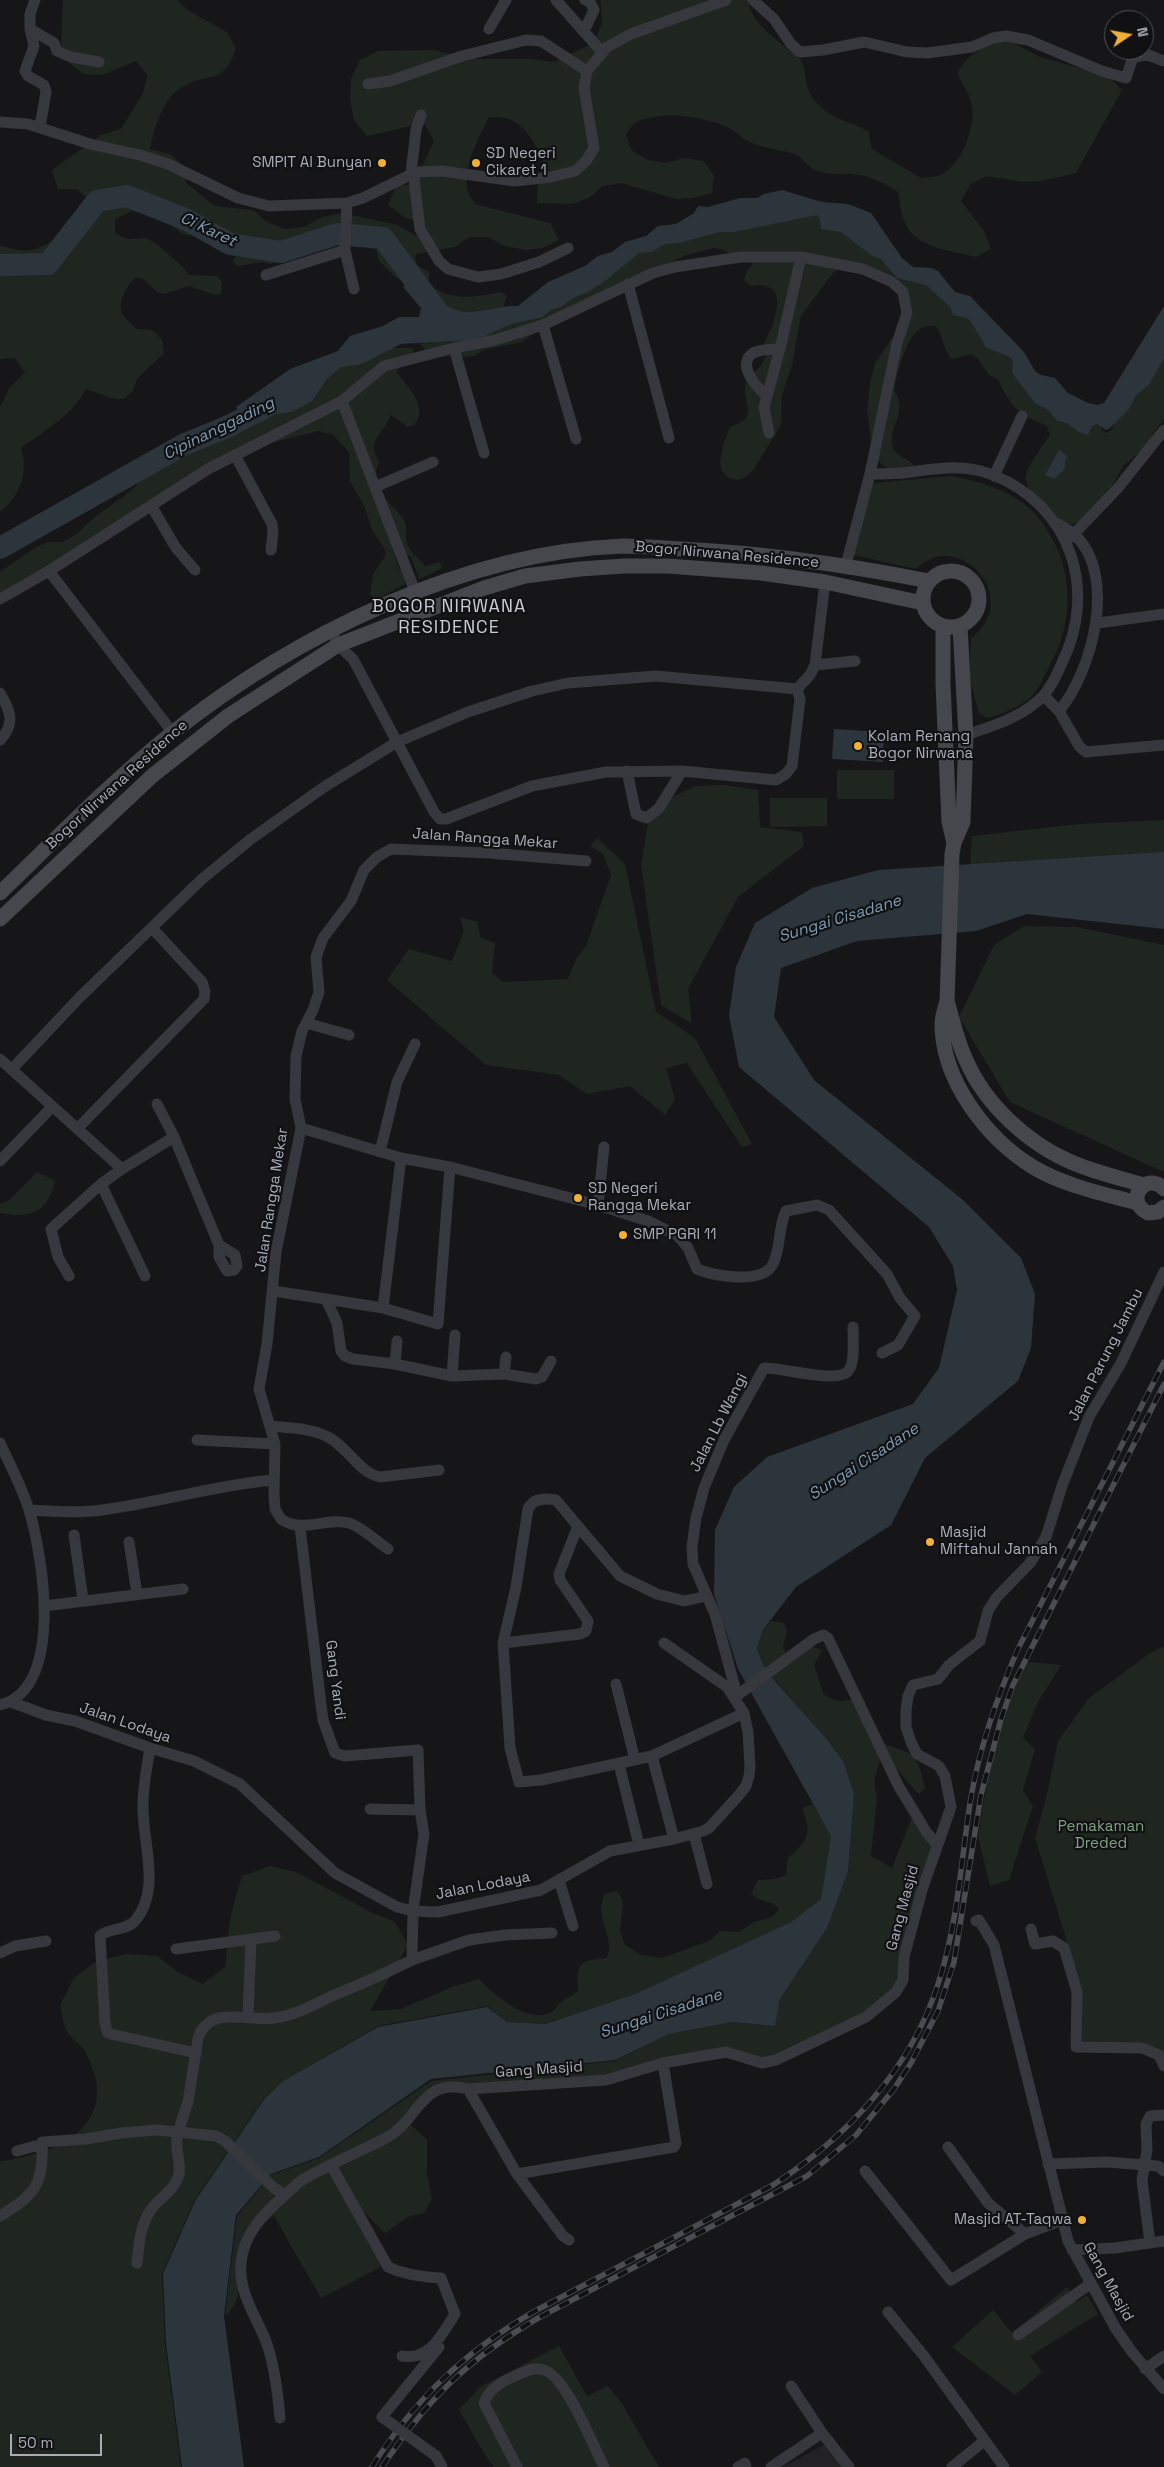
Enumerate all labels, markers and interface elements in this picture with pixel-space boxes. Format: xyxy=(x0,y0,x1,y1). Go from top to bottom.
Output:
north arrow xyxy=(1104,10,1154,60)
text: N xyxy=(1133,26,1152,39)
place label: SD Negeri Cikaret 1 xyxy=(486,145,556,180)
place label: SMPIT Al Bunyan xyxy=(252,154,372,172)
marker: SMPIT Al Bunyan xyxy=(376,157,388,169)
marker: SD Negeri Cikaret 1 xyxy=(470,157,482,169)
water label: Ci Karet xyxy=(177,209,239,251)
water label: Cipinanggading xyxy=(160,394,278,464)
street label: Bogor Nirwana Residence xyxy=(634,538,820,572)
district label: BOGOR NIRWANA RESIDENCE xyxy=(370,596,528,638)
street label: Bogor Nirwana Residence xyxy=(42,717,192,853)
place label: Kolam Renang Bogor Nirwana xyxy=(868,728,973,763)
marker: Kolam Renang Bogor Nirwana xyxy=(852,740,864,752)
street label: Jalan Rangga Mekar xyxy=(412,825,558,853)
water label: Sungai Cisadane xyxy=(776,891,904,947)
street label: Jalan Rangga Mekar xyxy=(252,1127,292,1273)
place label: SD Negeri Rangga Mekar xyxy=(588,1180,691,1215)
marker: SD Negeri Rangga Mekar xyxy=(572,1192,584,1204)
place label: SMP PGRI 11 xyxy=(633,1226,716,1244)
marker: SMP PGRI 11 xyxy=(617,1229,629,1241)
street label: Jalan Parung Jambu xyxy=(1065,1286,1147,1424)
street label: Jalan Lb Wangi xyxy=(686,1371,752,1475)
water label: Sungai Cisadane xyxy=(805,1419,923,1505)
place label: Masjid Miftahul Jannah xyxy=(940,1524,1058,1559)
marker: Masjid Miftahul Jannah xyxy=(924,1536,936,1548)
street label: Gang Yandi xyxy=(321,1639,349,1721)
street label: Jalan Lodaya xyxy=(77,1699,173,1747)
park label: Pemakaman Dreded xyxy=(1058,1818,1144,1853)
street label: Gang Masjid xyxy=(883,1863,923,1953)
street label: Jalan Lodaya xyxy=(434,1868,532,1904)
water label: Sungai Cisadane xyxy=(598,1985,724,2043)
street label: Gang Masjid xyxy=(495,2058,583,2082)
place label: Masjid AT-Taqwa xyxy=(954,2211,1072,2229)
marker: Masjid AT-Taqwa xyxy=(1076,2214,1088,2226)
street label: Gang Masjid xyxy=(1079,2239,1137,2325)
scale bar xyxy=(12,2424,105,2456)
text: 50 m xyxy=(18,2433,53,2452)

